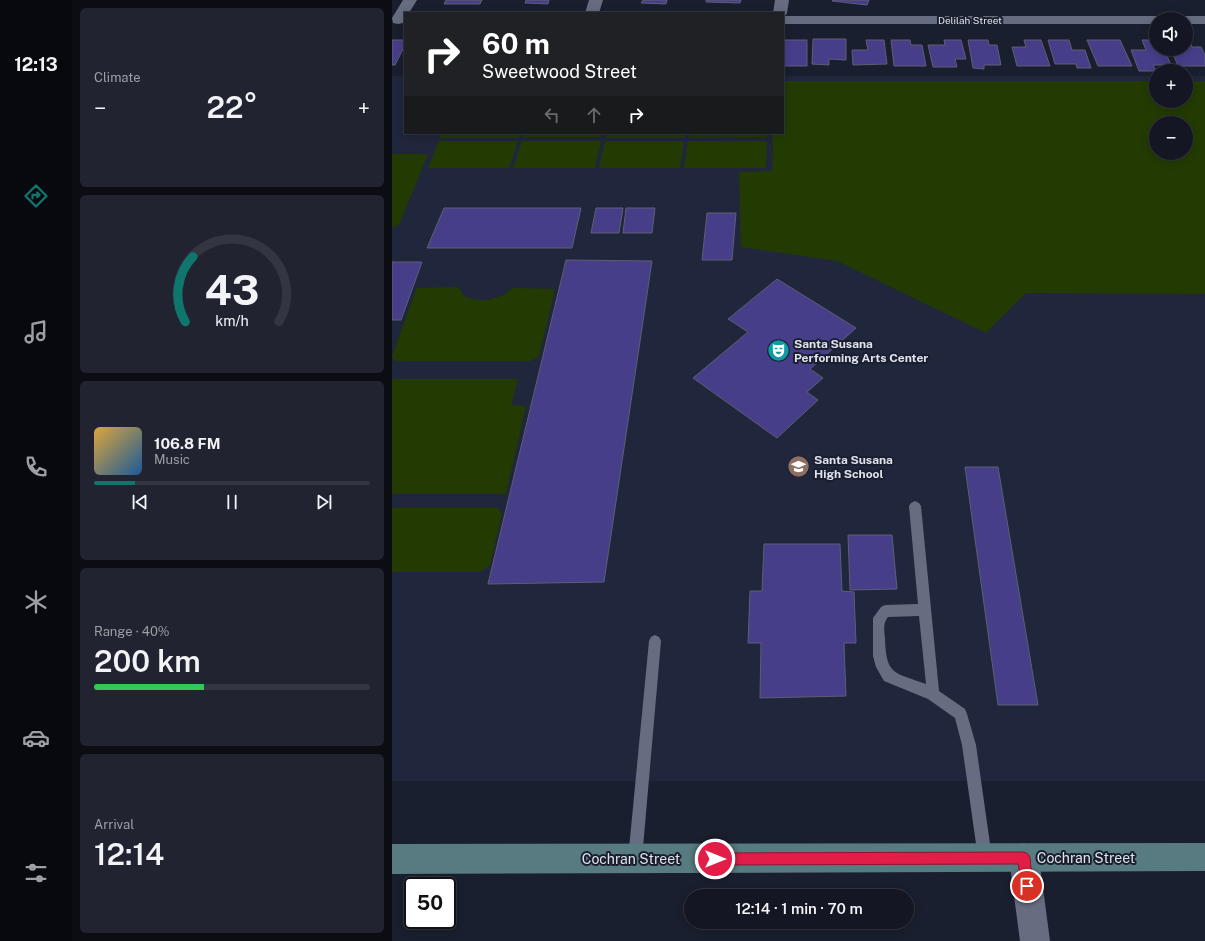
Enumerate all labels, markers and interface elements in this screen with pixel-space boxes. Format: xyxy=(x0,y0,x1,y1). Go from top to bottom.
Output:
map controls xyxy=(1149,12,1193,160)
button: sound xyxy=(1149,12,1193,56)
street label: Delilah Street xyxy=(938,14,1002,26)
text: 60 m xyxy=(482,27,550,60)
icon: right xyxy=(416,28,468,80)
text: 12:13 xyxy=(14,54,58,75)
text: Sweetwood Street xyxy=(482,61,637,82)
button: + xyxy=(1149,64,1193,108)
text: Climate xyxy=(94,70,141,85)
text: 22° xyxy=(206,89,258,125)
text: − xyxy=(94,95,106,121)
text: + xyxy=(358,95,370,121)
icon: left xyxy=(541,104,563,126)
icon: ahead xyxy=(583,104,605,126)
icon: right xyxy=(625,104,647,126)
button: − xyxy=(1149,116,1193,160)
icon: directions xyxy=(22,182,50,210)
text: 43 xyxy=(205,265,259,314)
text: km/h xyxy=(215,311,249,328)
icon: music xyxy=(22,318,50,346)
place label: Santa Susana Performing Arts Center xyxy=(794,337,928,365)
theatre icon: Santa Susana Performing Arts Center xyxy=(766,338,792,364)
text: 106.8 FM xyxy=(154,435,220,452)
text: Music xyxy=(154,452,190,467)
icon: phone xyxy=(22,453,50,481)
place label: Santa Susana High School xyxy=(814,453,893,481)
school or university icon: Santa Susana High School xyxy=(785,454,811,480)
icon: previous xyxy=(129,491,151,513)
icon: pause xyxy=(221,491,243,513)
icon: next xyxy=(313,491,335,513)
icon: climate xyxy=(22,588,50,616)
text: Range · 40% xyxy=(94,624,170,639)
text: 200 km xyxy=(94,643,201,679)
icon: car xyxy=(22,724,50,752)
text: Arrival xyxy=(94,817,134,832)
text: 12:14 xyxy=(94,836,164,872)
position arrow xyxy=(694,838,736,880)
street label: Cochran Street xyxy=(1037,850,1135,866)
street label: Cochran Street xyxy=(582,851,680,867)
icon: filters xyxy=(22,859,50,887)
pin xyxy=(1010,869,1044,903)
icon: arrive xyxy=(1016,875,1038,897)
speed limit sign: 50 xyxy=(404,877,456,929)
text: 12:14 · 1 min · 70 m xyxy=(735,900,863,917)

